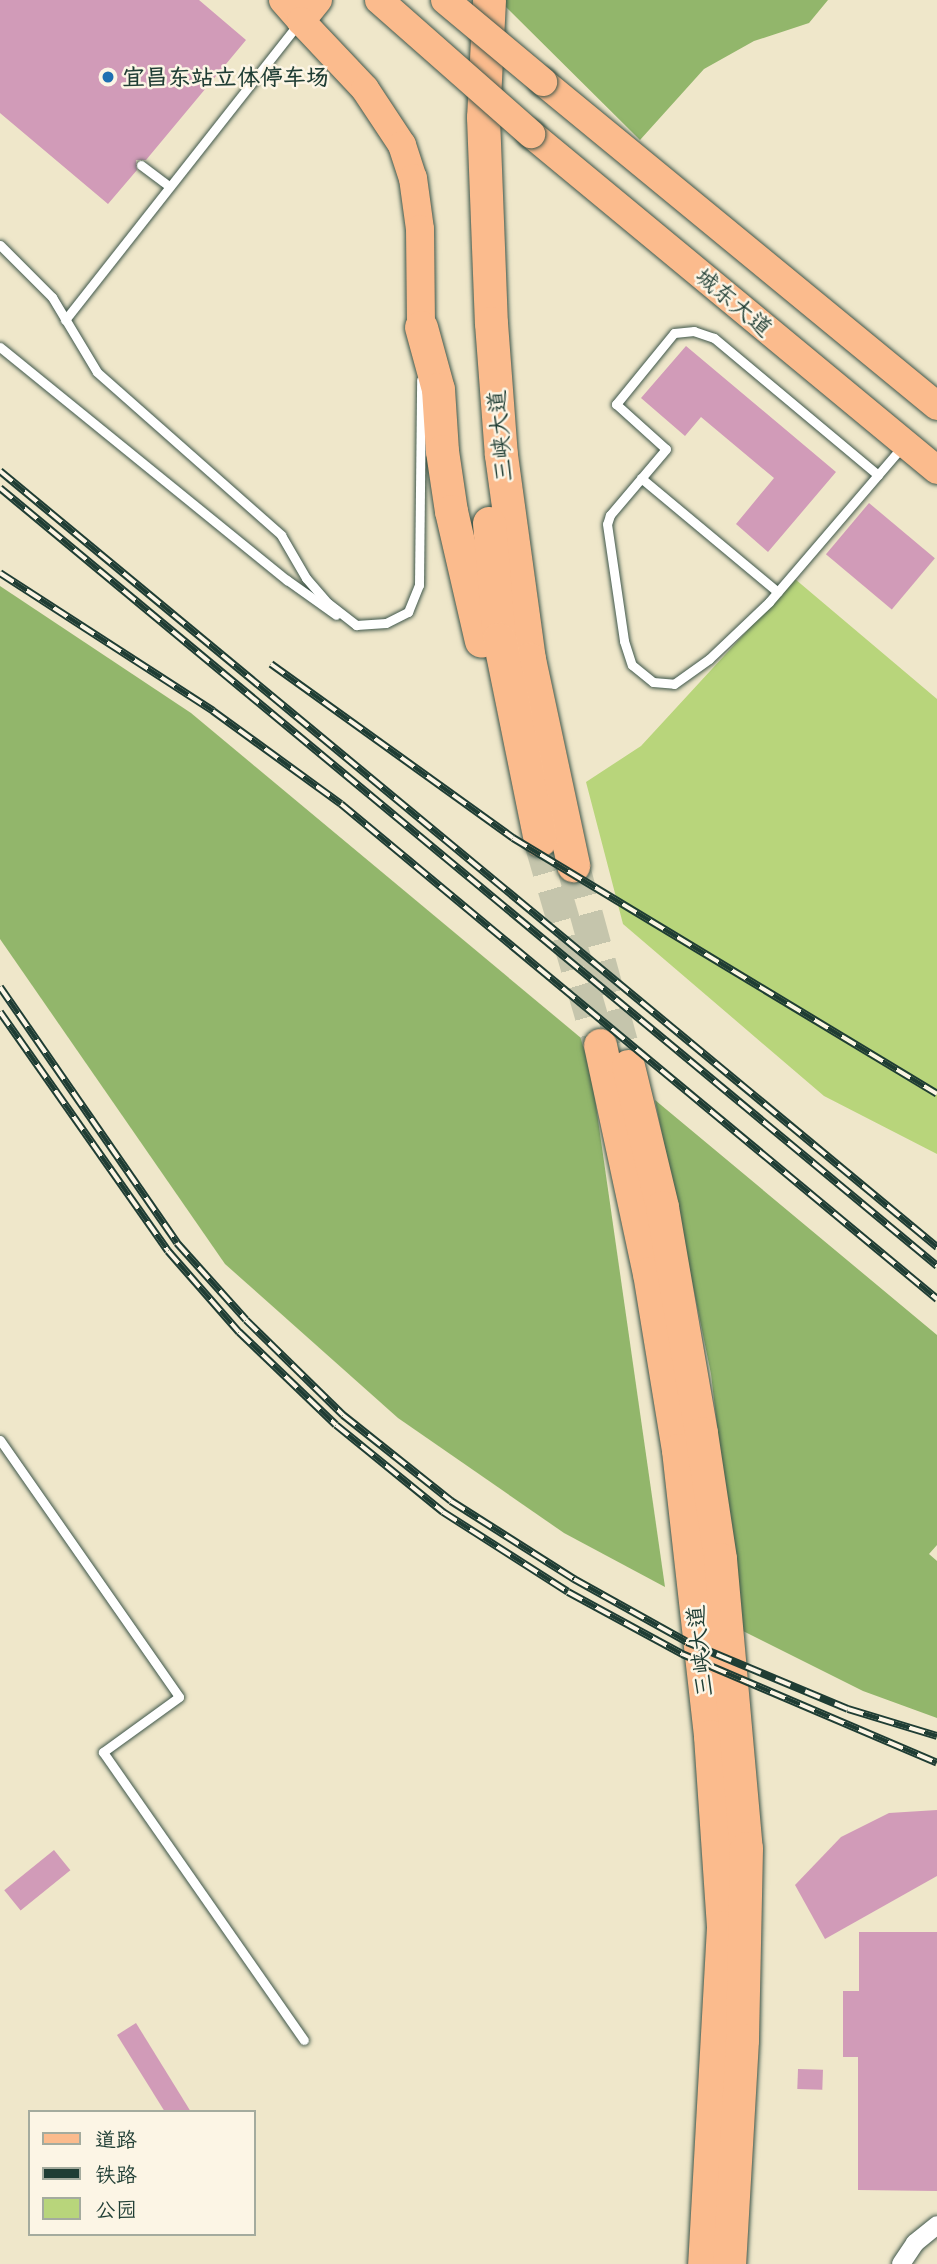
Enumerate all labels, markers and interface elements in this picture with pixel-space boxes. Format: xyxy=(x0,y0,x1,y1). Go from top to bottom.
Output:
place label: 宜昌东站立体停车场 xyxy=(122,63,329,91)
marker: 宜昌东站立体停车场 xyxy=(100,69,116,85)
street label: 城东大道 xyxy=(690,262,778,342)
street label: 三峡大道 xyxy=(482,389,518,483)
street label: 三峡大道 xyxy=(681,1604,719,1698)
legend xyxy=(28,2110,256,2236)
text: 道路 xyxy=(95,2126,137,2153)
text: 铁路 xyxy=(95,2161,137,2188)
text: 公园 xyxy=(95,2196,137,2223)

